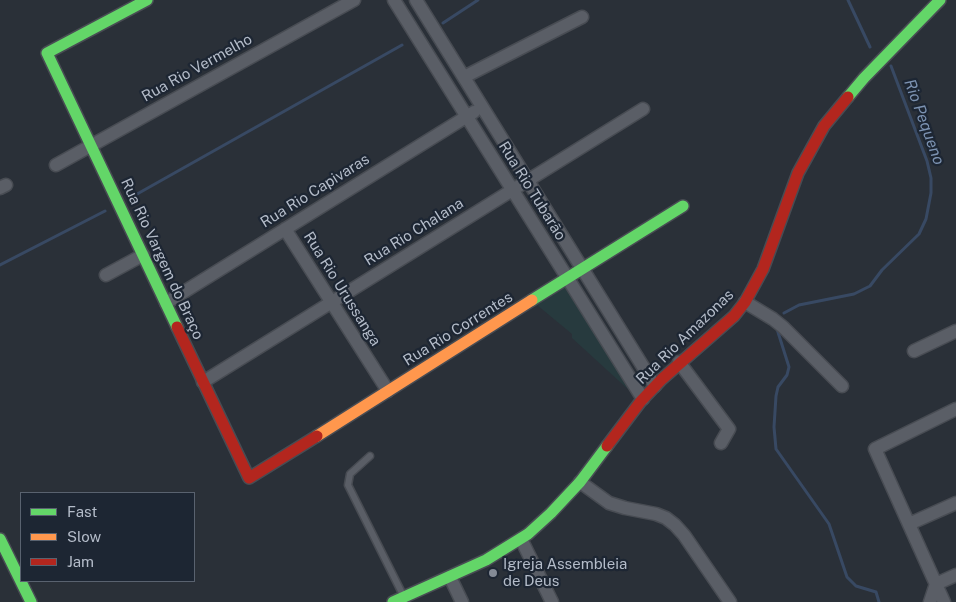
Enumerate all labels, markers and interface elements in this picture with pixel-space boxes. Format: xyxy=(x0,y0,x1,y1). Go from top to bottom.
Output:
street label: Rua Rio Vermelho xyxy=(139,30,255,106)
water label: Rio Pequeno xyxy=(900,77,948,167)
street label: Rua Rio Tubarão xyxy=(494,138,570,244)
street label: Rua Rio Capivaras xyxy=(257,150,373,232)
street label: Rua Rio Vargem do Braço xyxy=(117,176,207,342)
street label: Rua Rio Chalana xyxy=(361,194,467,270)
street label: Rua Rio Urussanga xyxy=(300,229,384,349)
street label: Rua Rio Amazonas xyxy=(633,286,737,388)
street label: Rua Rio Correntes xyxy=(400,288,516,370)
legend xyxy=(20,492,195,582)
text: Fast xyxy=(67,503,97,520)
text: Slow xyxy=(67,528,101,545)
text: Jam xyxy=(67,553,94,570)
place label: Igreja Assembleia de Deus xyxy=(503,555,627,590)
marker: Igreja Assembleia de Deus xyxy=(487,567,499,579)

